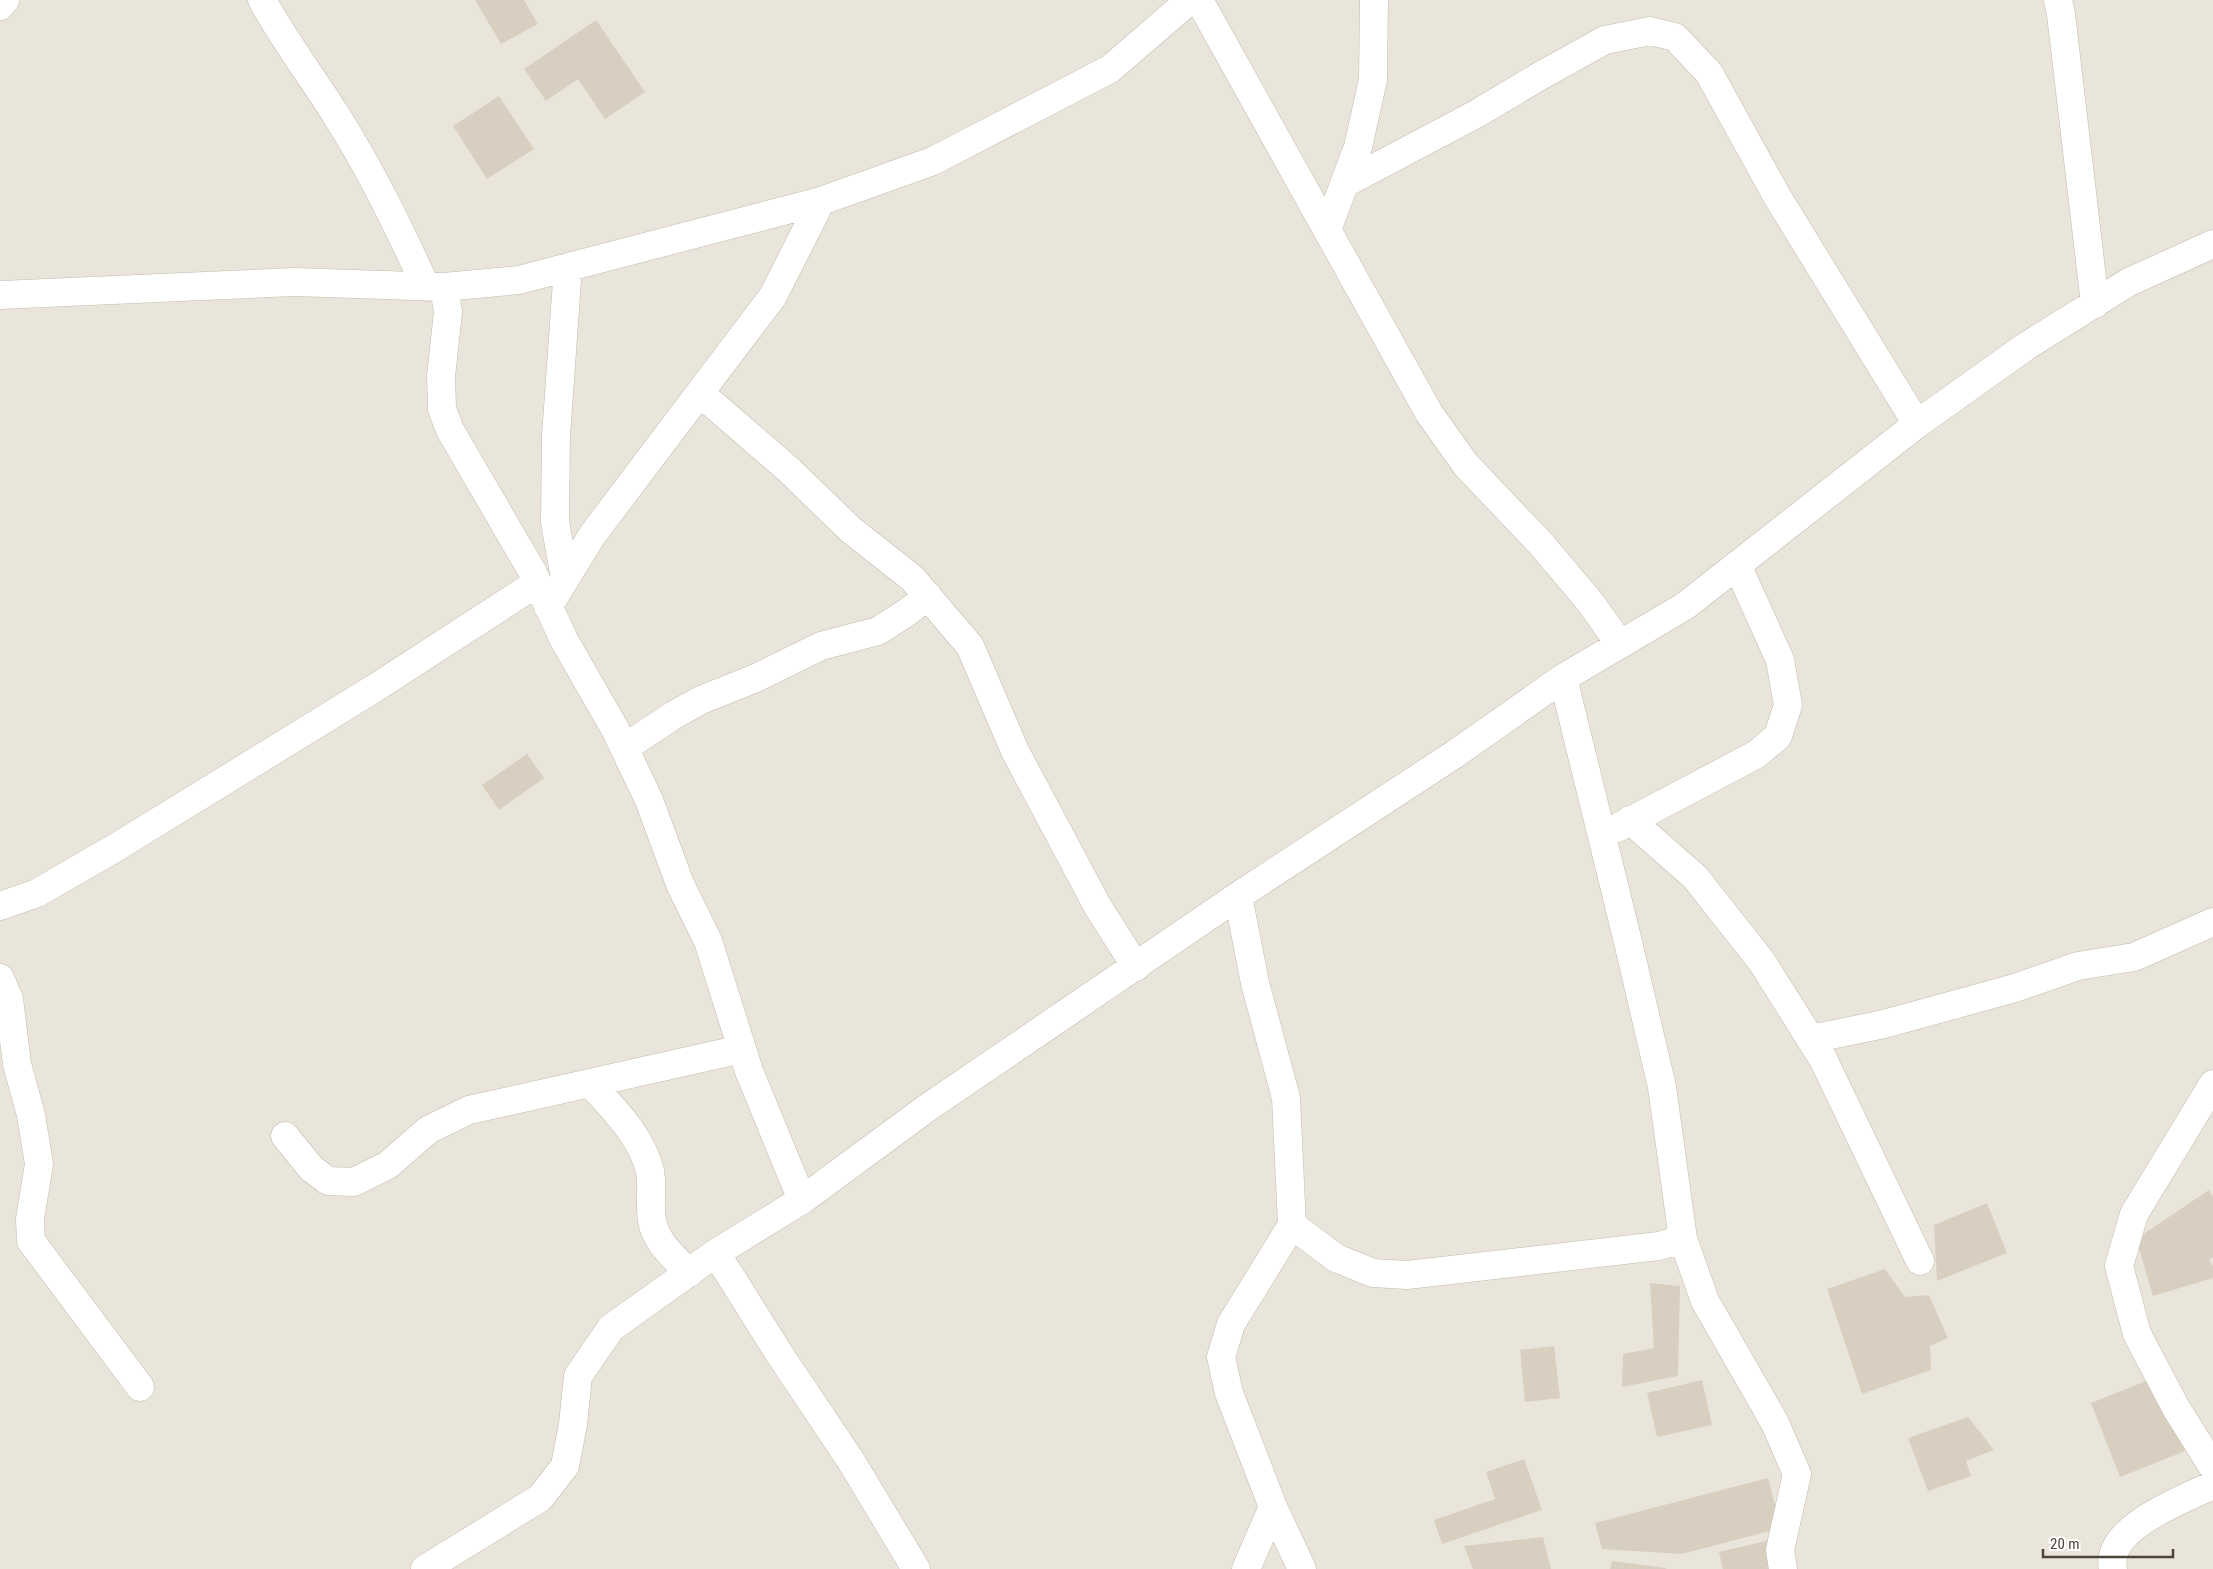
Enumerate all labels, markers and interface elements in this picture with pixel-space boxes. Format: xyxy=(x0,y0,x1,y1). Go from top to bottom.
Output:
scale bar xyxy=(2043,1526,2173,1558)
text: 20 m xyxy=(2050,1535,2080,1553)

